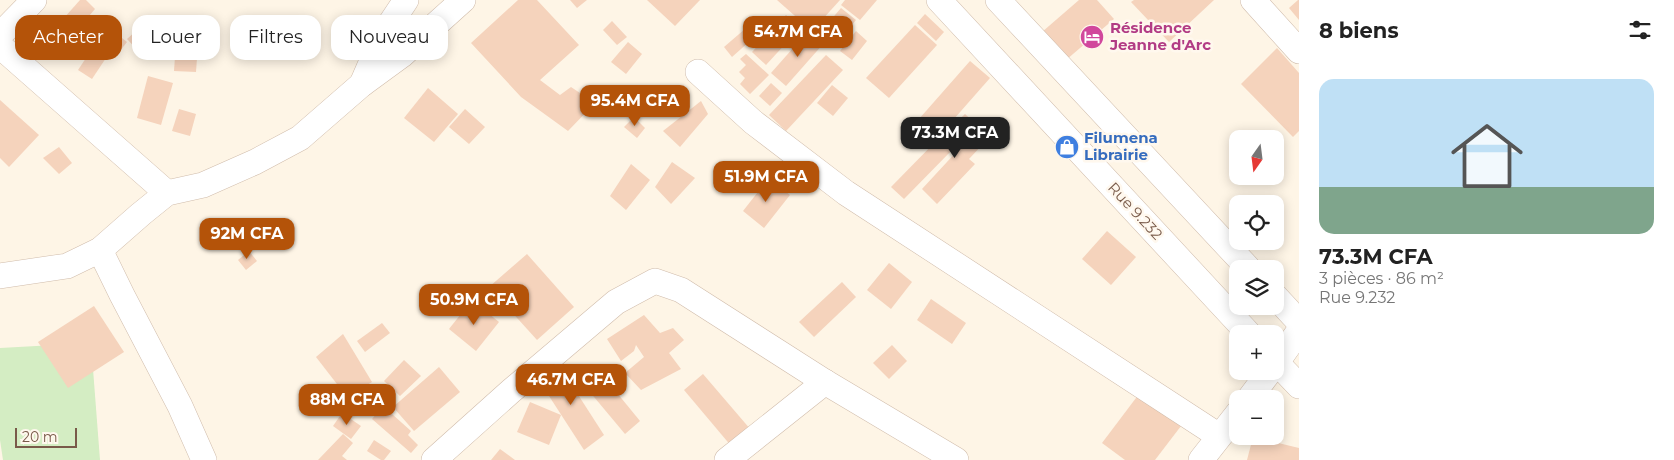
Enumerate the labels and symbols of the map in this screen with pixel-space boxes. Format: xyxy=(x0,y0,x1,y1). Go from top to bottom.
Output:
pin: 54.7M CFA xyxy=(741,15,855,58)
place label: Résidence Jeanne d'Arc xyxy=(1109,18,1211,54)
hotel icon: Résidence Jeanne d'Arc xyxy=(1079,24,1105,50)
pin: 95.4M CFA xyxy=(578,84,692,127)
pin: 73.3M CFA xyxy=(898,116,1012,159)
place label: Filumena Librairie xyxy=(1084,128,1158,164)
north arrow xyxy=(1229,130,1284,185)
shop icon: Filumena Librairie xyxy=(1054,134,1080,160)
pin: 51.9M CFA xyxy=(709,160,823,203)
street label: Rue 9.232 xyxy=(1104,178,1167,243)
pin: 92M CFA xyxy=(201,218,293,260)
pin: 50.9M CFA xyxy=(417,284,531,326)
pin: 46.7M CFA xyxy=(514,364,628,406)
pin: 88M CFA xyxy=(301,384,393,426)
scale bar xyxy=(15,425,78,448)

